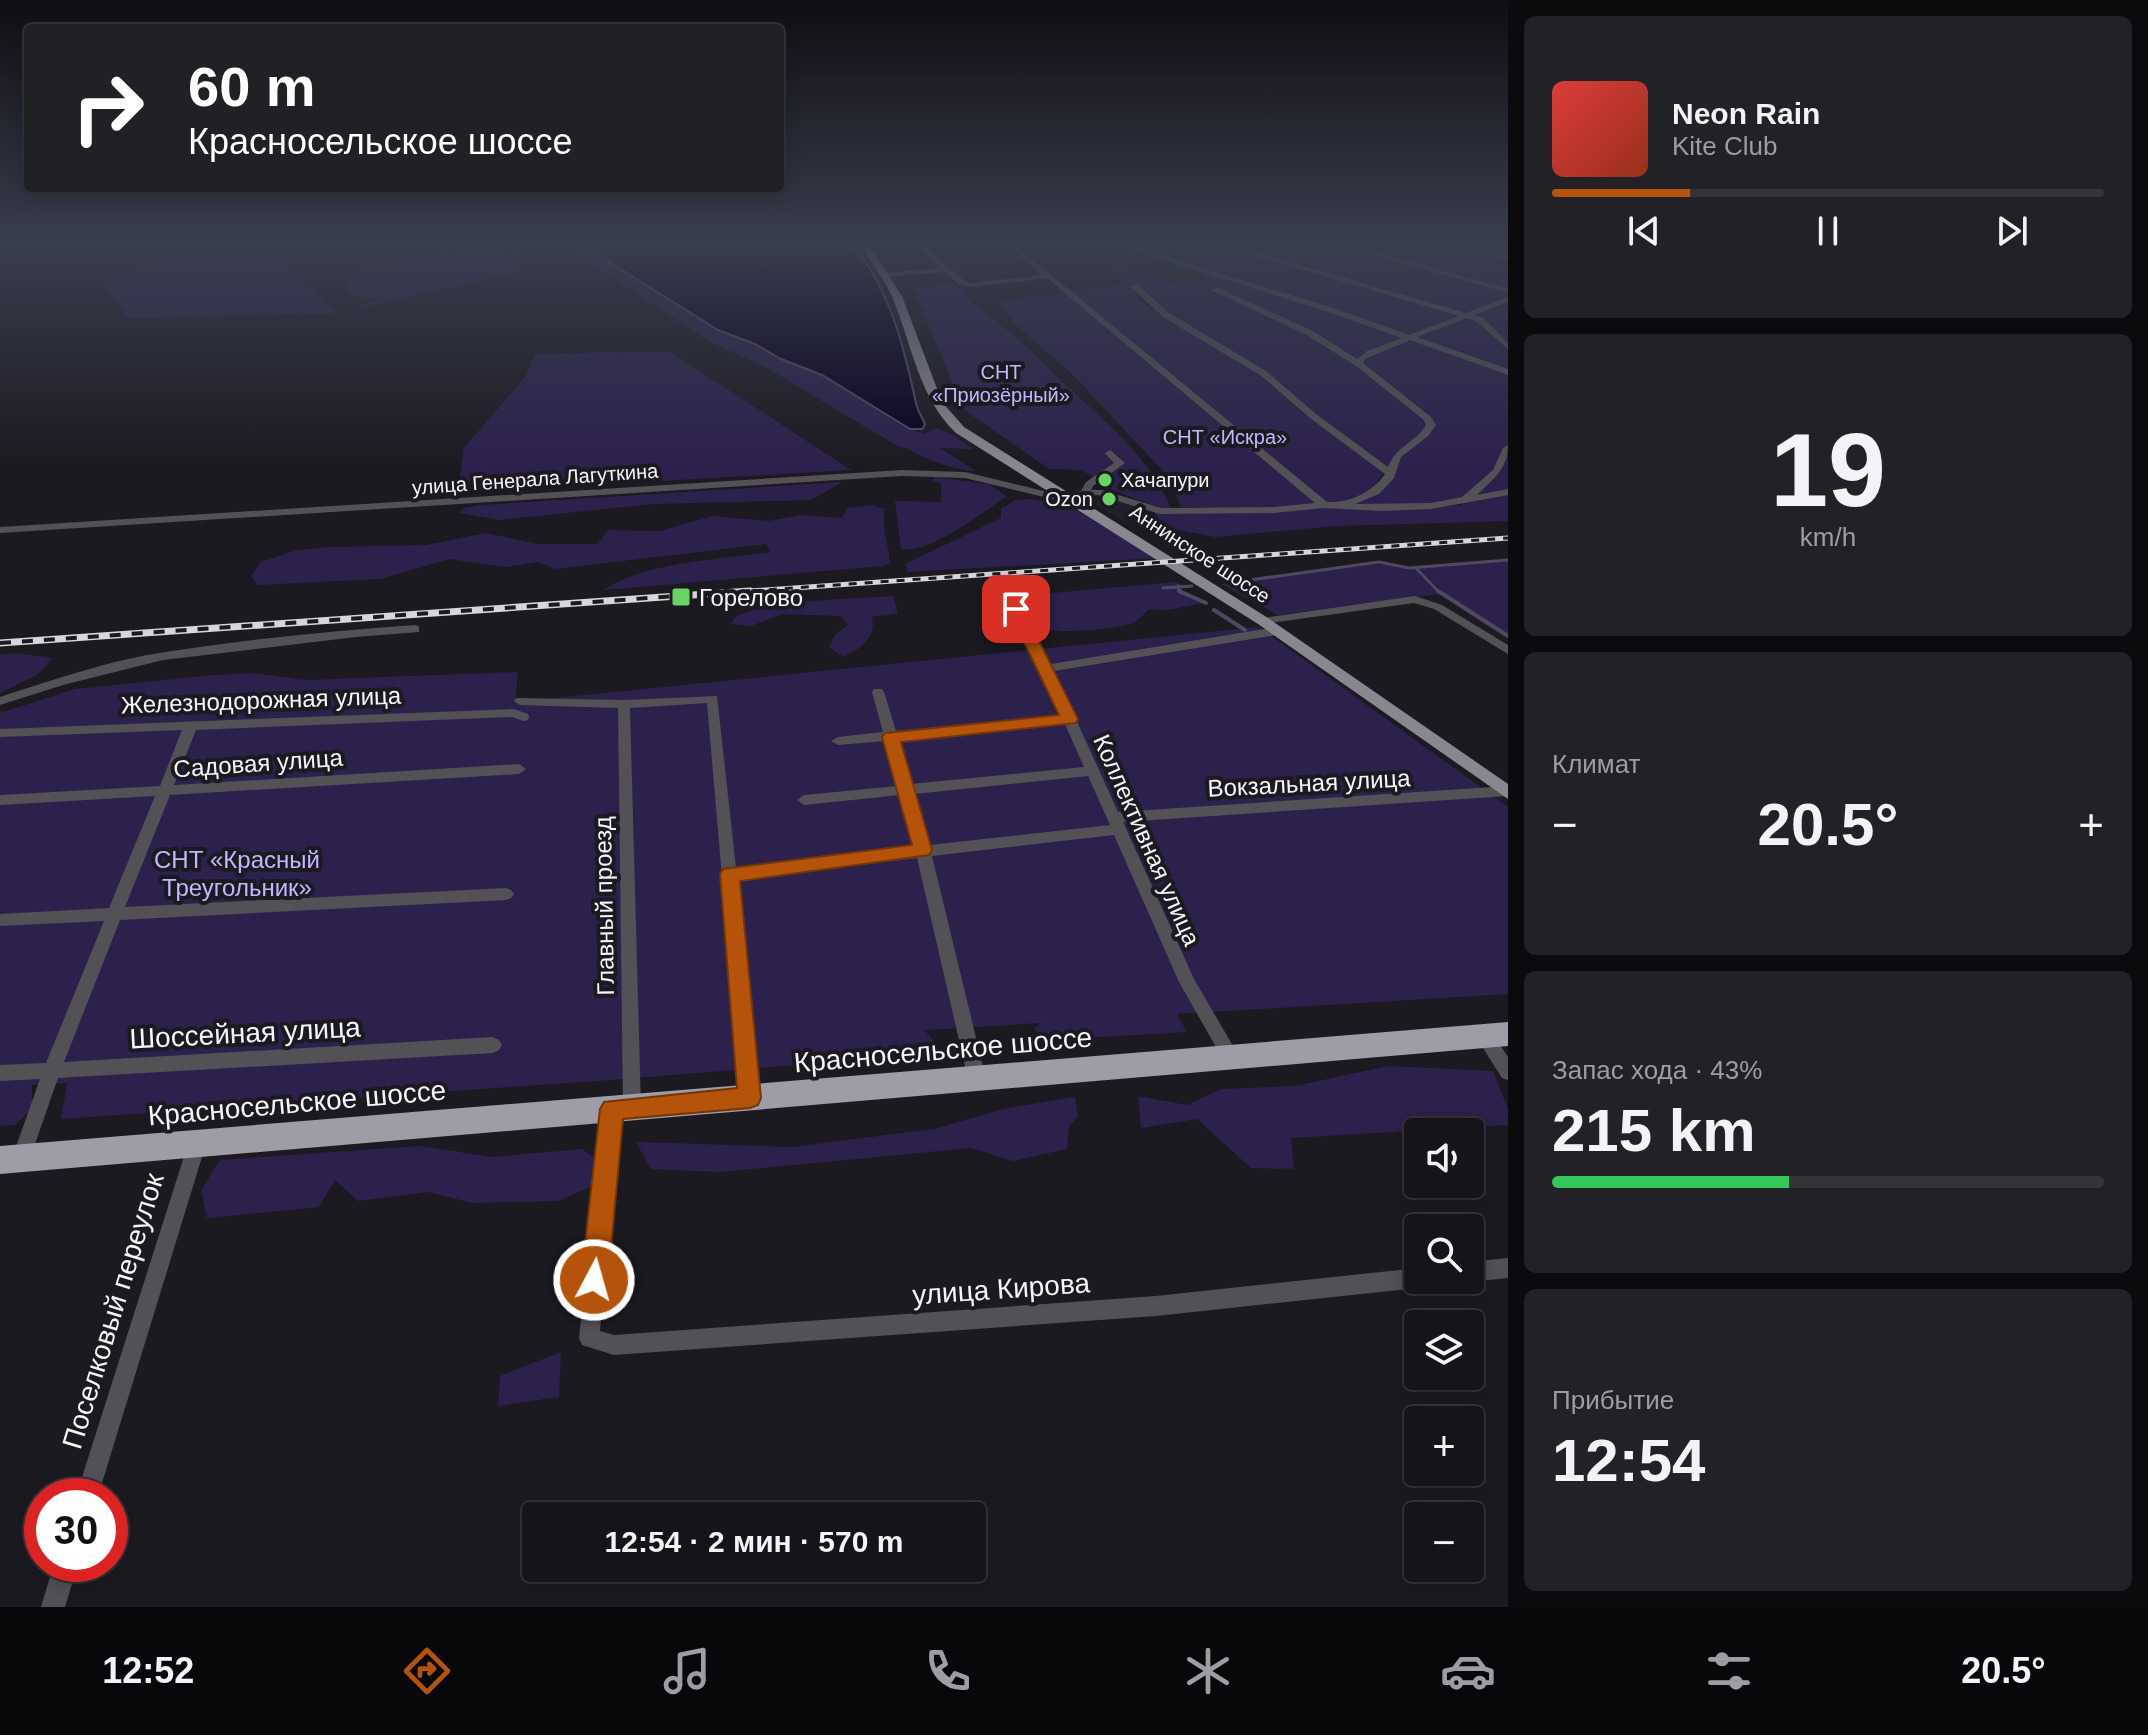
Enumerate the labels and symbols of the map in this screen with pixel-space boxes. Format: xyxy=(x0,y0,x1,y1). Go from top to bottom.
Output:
park label: СНТ «Приозёрный» xyxy=(932,361,1070,406)
park label: СНТ «Искра» xyxy=(1163,426,1287,448)
street label: улица Генерала Лагуткина xyxy=(411,459,660,499)
place label: Хачапури xyxy=(1121,469,1209,491)
marker: Хачапури xyxy=(1096,471,1114,489)
place label: Ozon xyxy=(1045,488,1093,510)
marker: Ozon xyxy=(1100,490,1118,508)
street label: Аннинское шоссе xyxy=(1126,500,1274,608)
pin xyxy=(982,575,1050,643)
place label: Горелово xyxy=(699,584,803,611)
marker: Горелово xyxy=(670,586,692,608)
street label: Железнодорожная улица xyxy=(120,682,402,718)
street label: Коллективная улица xyxy=(1088,730,1206,950)
street label: Садовая улица xyxy=(172,744,344,782)
street label: Вокзальная улица xyxy=(1207,764,1412,802)
street label: Главный проезд xyxy=(589,816,619,996)
park label: СНТ «Красный Треугольник» xyxy=(154,846,320,901)
street label: Шоссейная улица xyxy=(129,1011,362,1055)
street label: Красносельское шоссе xyxy=(793,1022,1093,1078)
street label: Красносельское шоссе xyxy=(147,1075,447,1131)
street label: Поселковый переулок xyxy=(56,1169,170,1453)
position arrow xyxy=(552,1238,636,1322)
street label: улица Кирова xyxy=(911,1267,1091,1311)
speed limit sign: 30 xyxy=(24,1478,128,1582)

